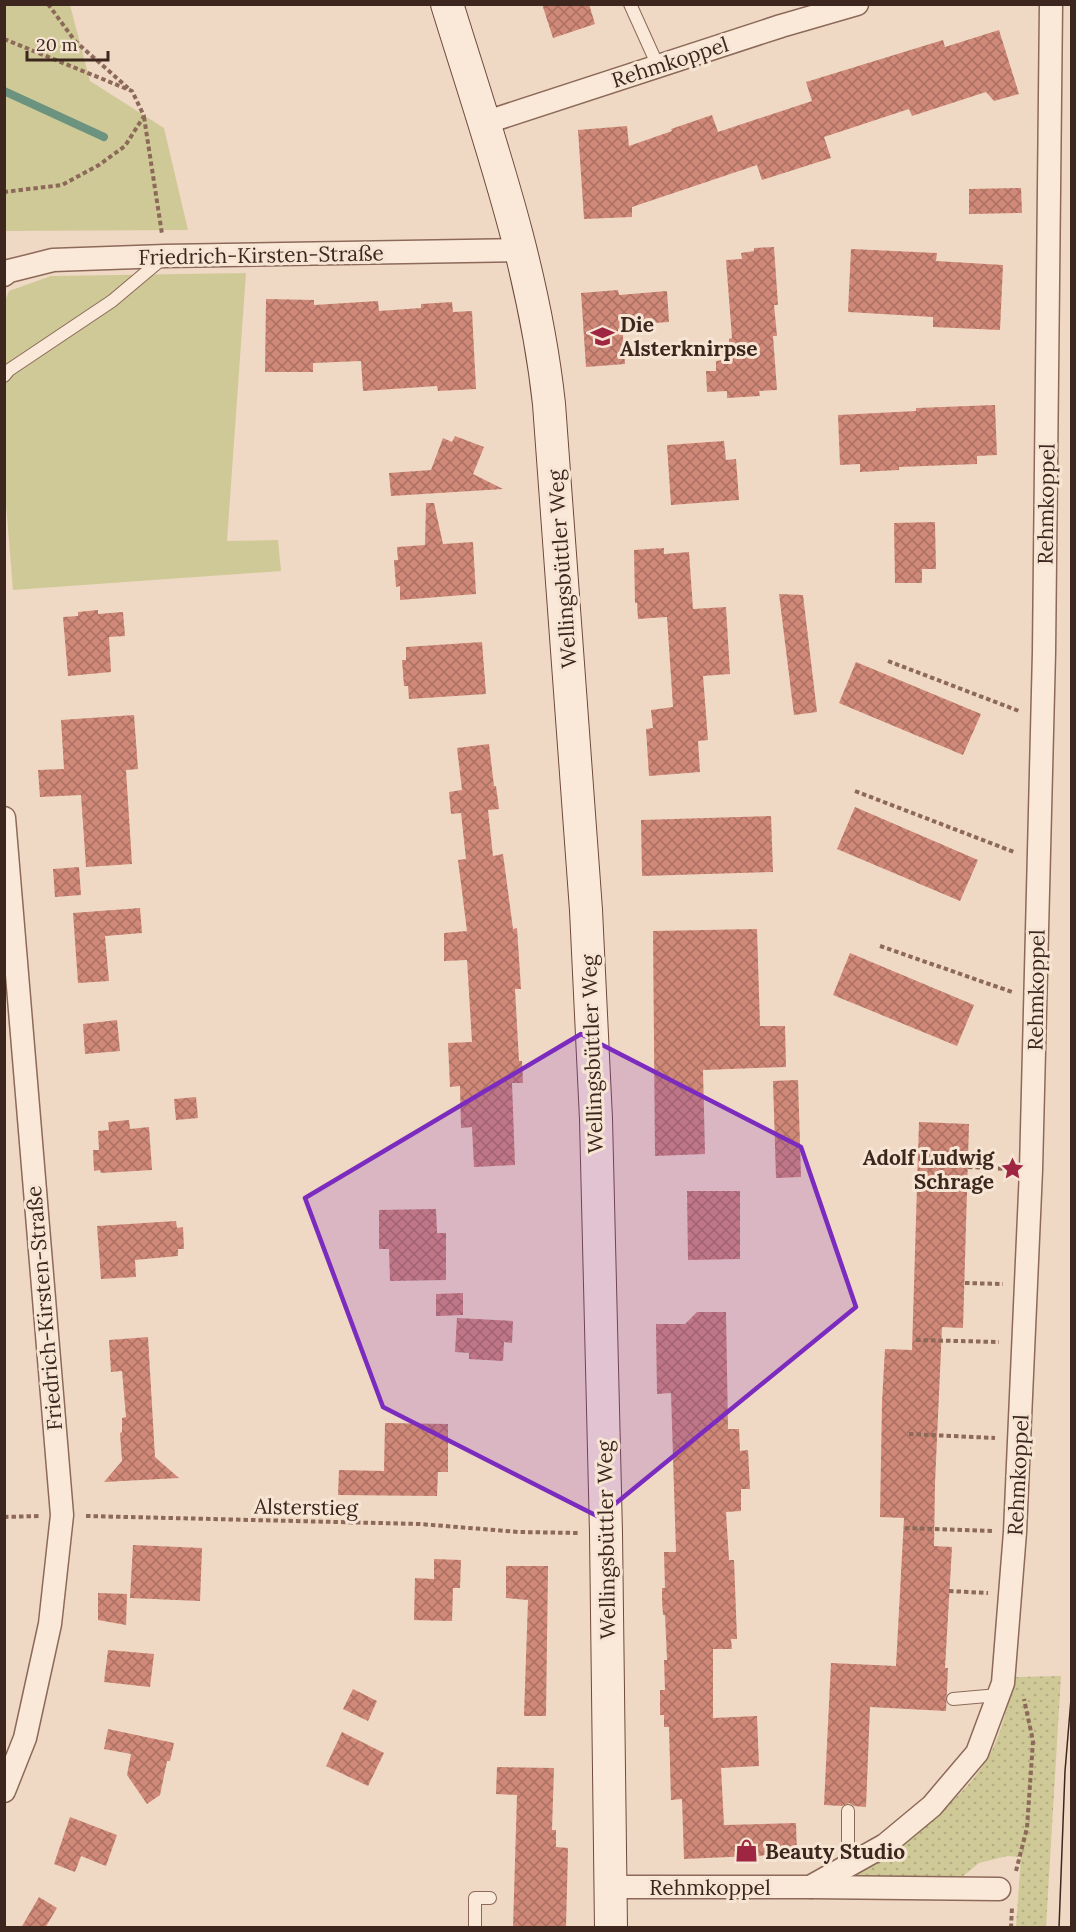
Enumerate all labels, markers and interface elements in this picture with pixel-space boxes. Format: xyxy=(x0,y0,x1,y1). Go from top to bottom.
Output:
scale bar xyxy=(27,24,108,62)
street label: Rehmkoppel xyxy=(608,30,732,94)
text: 20 m xyxy=(36,33,78,56)
street label: Friedrich-Kirsten-Straße xyxy=(138,239,384,271)
place label: Die Alsterknirpse xyxy=(620,311,758,362)
school or university icon: Die Alsterknirpse xyxy=(589,323,615,349)
street label: Rehmkoppel xyxy=(1031,443,1061,565)
street label: Wellingsbüttler Weg xyxy=(542,468,582,669)
street label: Rehmkoppel xyxy=(1021,929,1051,1051)
street label: Wellingsbüttler Weg xyxy=(575,954,609,1154)
place label: Adolf Ludwig Schrage xyxy=(863,1144,995,1195)
place icon: Adolf Ludwig Schrage xyxy=(999,1156,1025,1182)
street label: Friedrich-Kirsten-Straße xyxy=(20,1185,68,1431)
street label: Rehmkoppel xyxy=(1001,1414,1035,1536)
street label: Wellingsbüttler Weg xyxy=(591,1440,621,1640)
street label: Alsterstieg xyxy=(253,1493,359,1521)
shop icon: Beauty Studio xyxy=(734,1838,760,1864)
place label: Beauty Studio xyxy=(765,1838,905,1865)
street label: Rehmkoppel xyxy=(649,1874,771,1901)

